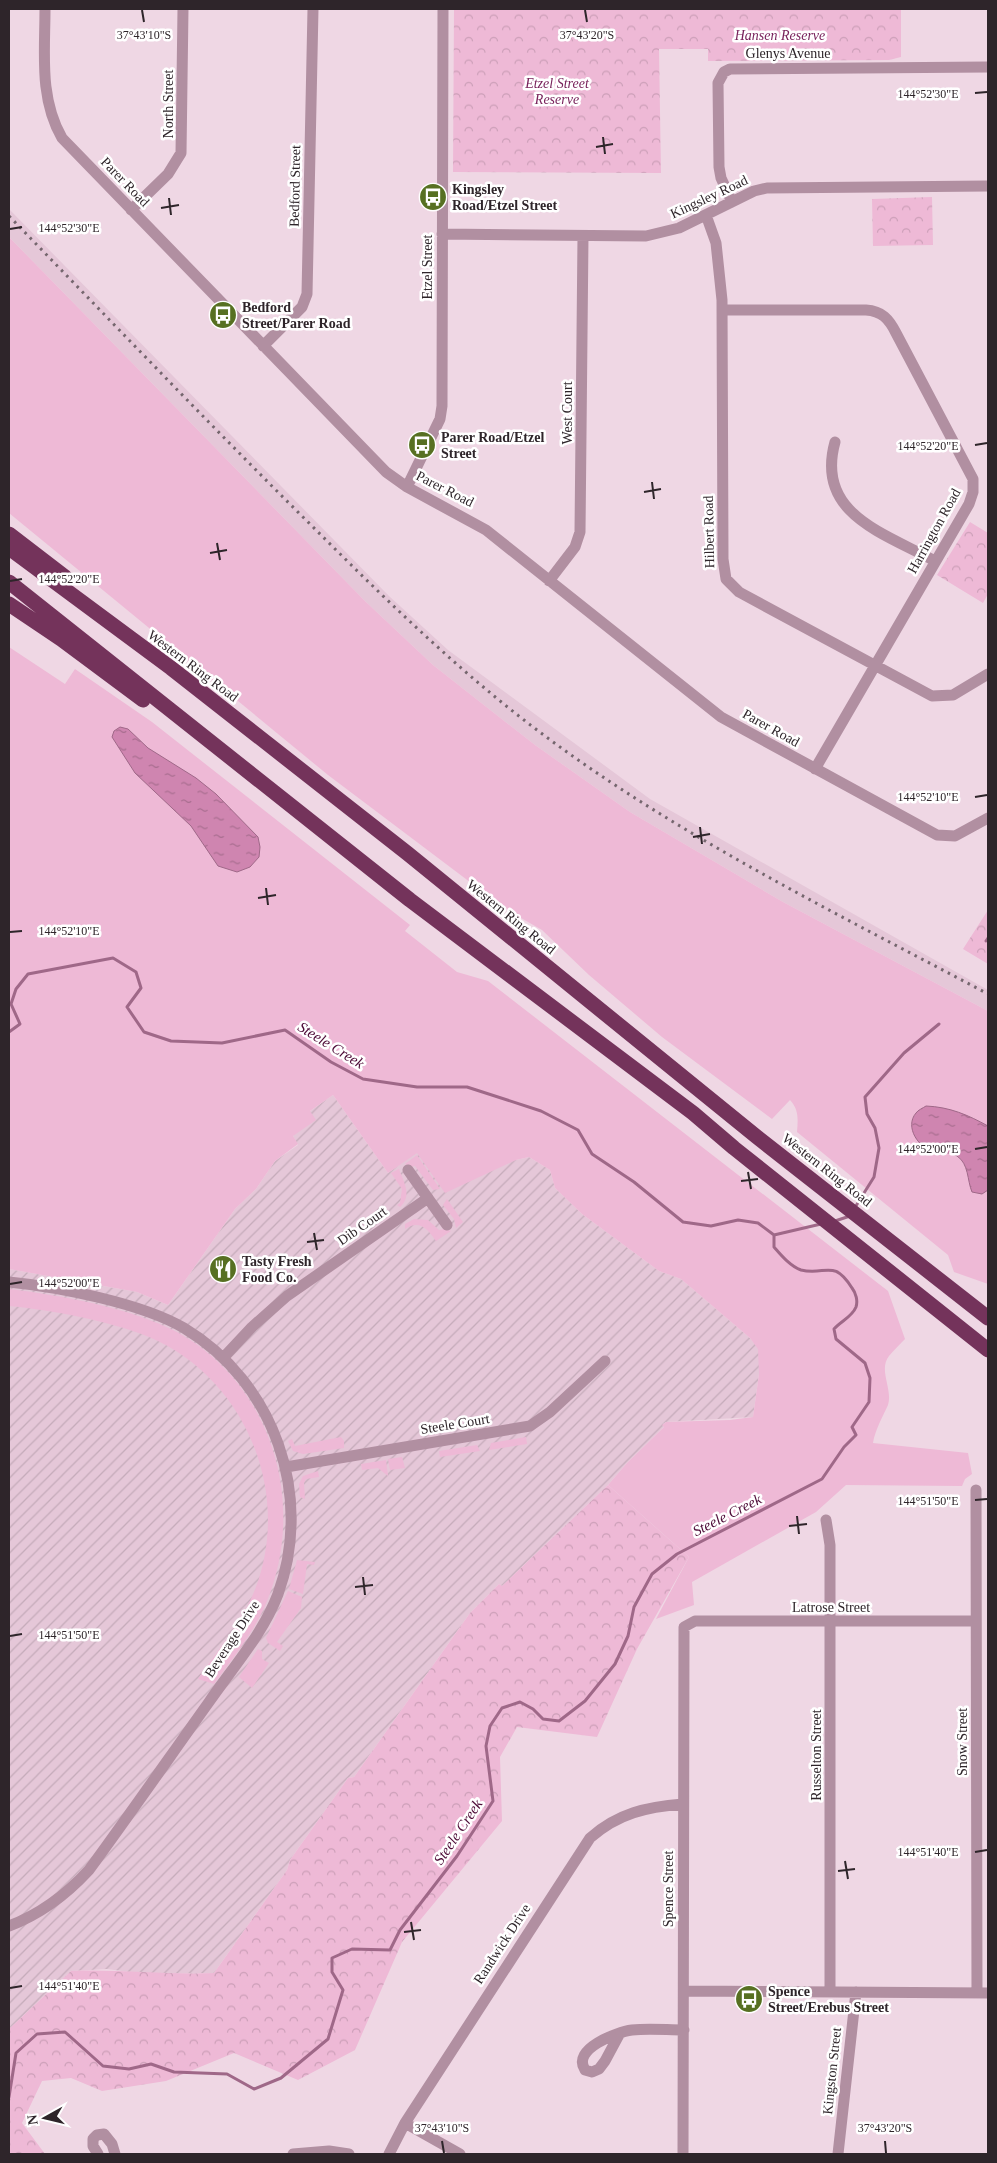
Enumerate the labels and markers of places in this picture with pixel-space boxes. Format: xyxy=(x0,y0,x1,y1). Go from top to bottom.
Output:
bus stop icon: Kingsley Road/Etzel Street xyxy=(418,182,448,212)
place label: Kingsley Road/Etzel Street xyxy=(452,182,557,213)
bus stop icon: Bedford Street/Parer Road xyxy=(208,300,238,330)
place label: Bedford Street/Parer Road xyxy=(242,300,351,331)
bus stop icon: Parer Road/Etzel Street xyxy=(407,430,437,460)
place label: Parer Road/Etzel Street xyxy=(441,430,544,461)
restaurant icon: Tasty Fresh Food Co. xyxy=(208,1254,238,1284)
place label: Tasty Fresh Food Co. xyxy=(242,1254,312,1285)
bus stop icon: Spence Street/Erebus Street xyxy=(734,1984,764,2014)
place label: Spence Street/Erebus Street xyxy=(768,1984,889,2015)

